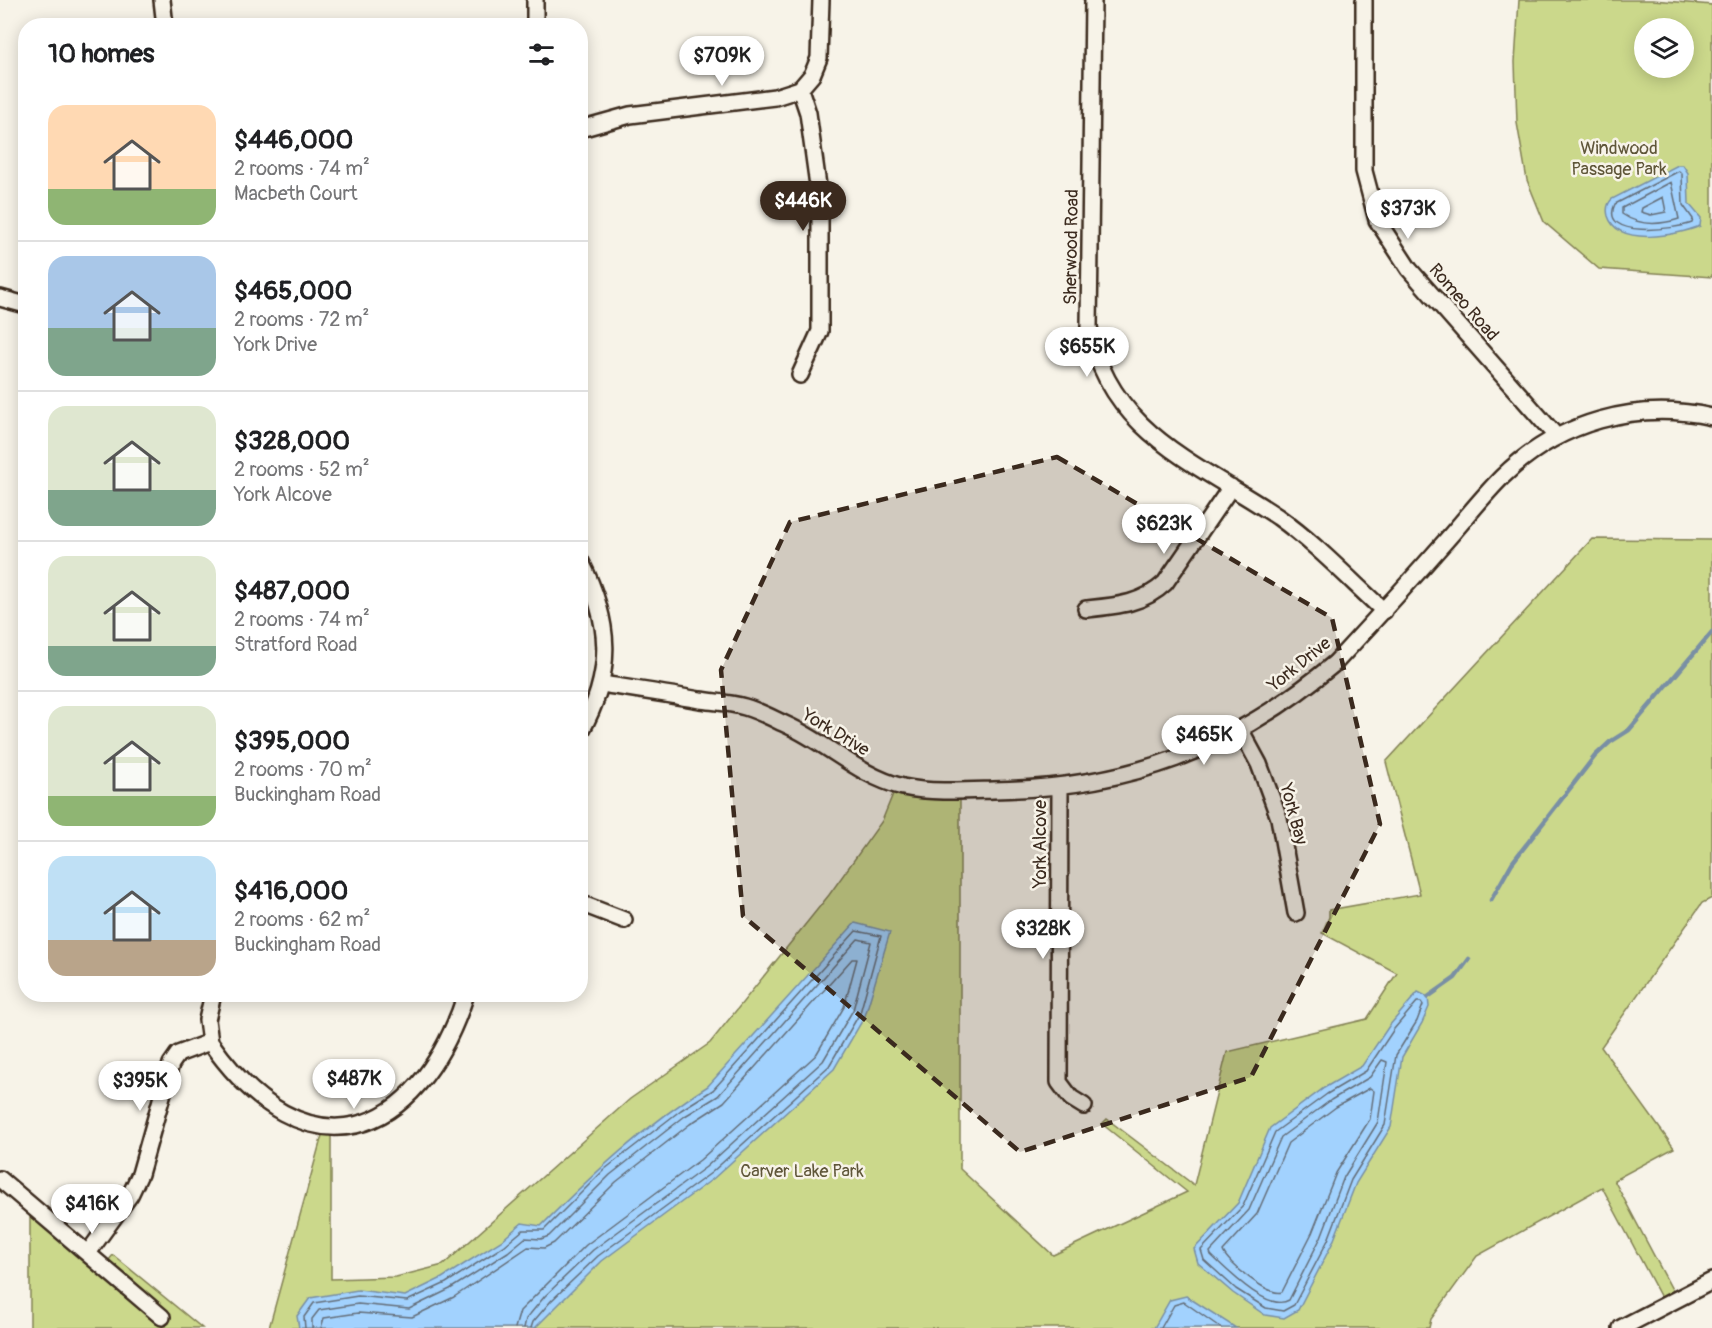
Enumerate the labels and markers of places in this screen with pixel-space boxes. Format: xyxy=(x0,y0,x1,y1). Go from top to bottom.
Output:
pin: $709K xyxy=(680,36,764,87)
pin: $446K xyxy=(761,181,845,232)
pin: $373K xyxy=(1366,189,1450,240)
pin: $655K xyxy=(1045,327,1129,378)
pin: $623K xyxy=(1122,504,1206,555)
pin: $465K xyxy=(1162,715,1246,766)
pin: $328K xyxy=(1001,909,1085,960)
pin: $487K xyxy=(312,1059,396,1110)
pin: $395K xyxy=(98,1061,182,1112)
pin: $416K xyxy=(50,1184,134,1235)

